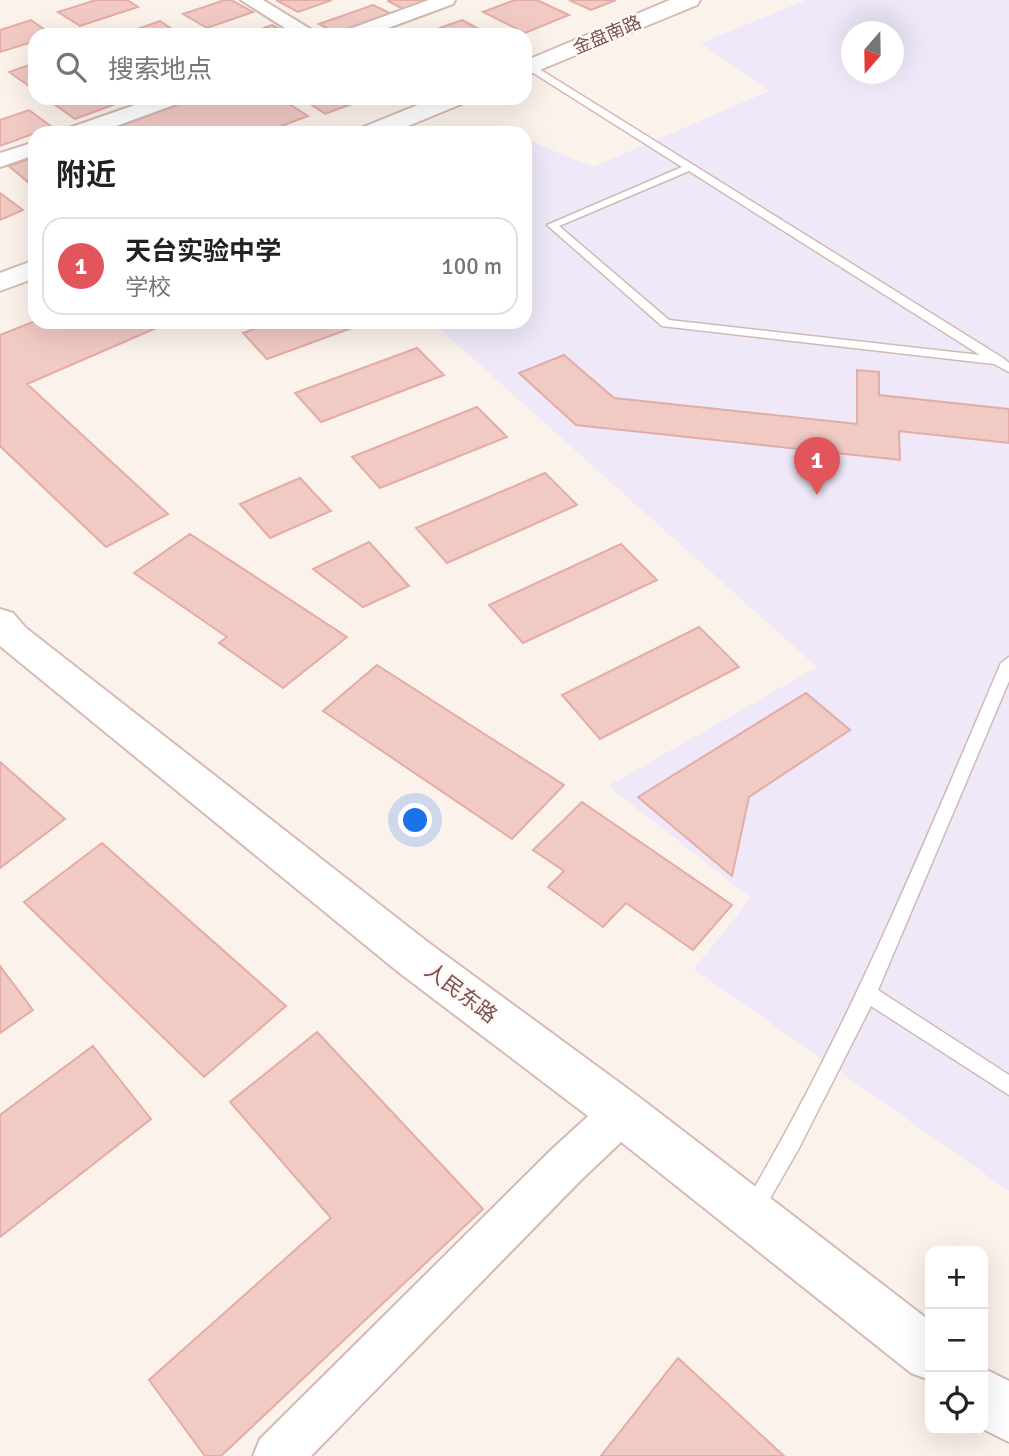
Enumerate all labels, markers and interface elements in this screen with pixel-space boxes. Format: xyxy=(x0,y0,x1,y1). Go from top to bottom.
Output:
street label: 金盘南路 xyxy=(570,11,644,59)
north arrow xyxy=(841,21,904,84)
search box xyxy=(28,28,532,105)
icon: search xyxy=(52,48,90,86)
text: 搜索地点 xyxy=(108,54,212,86)
text: 附近 xyxy=(56,157,116,194)
text: 天台实验中学 xyxy=(125,236,281,268)
text: 1 xyxy=(75,252,87,281)
text: 100 m xyxy=(441,252,502,281)
text: 学校 xyxy=(125,273,171,302)
pin: 1 xyxy=(794,437,840,495)
your location xyxy=(398,803,432,837)
street label: 人民东路 xyxy=(420,957,502,1029)
map controls xyxy=(925,1246,988,1435)
button: + xyxy=(925,1246,988,1309)
button: − xyxy=(925,1309,988,1372)
button: locate xyxy=(925,1372,988,1435)

